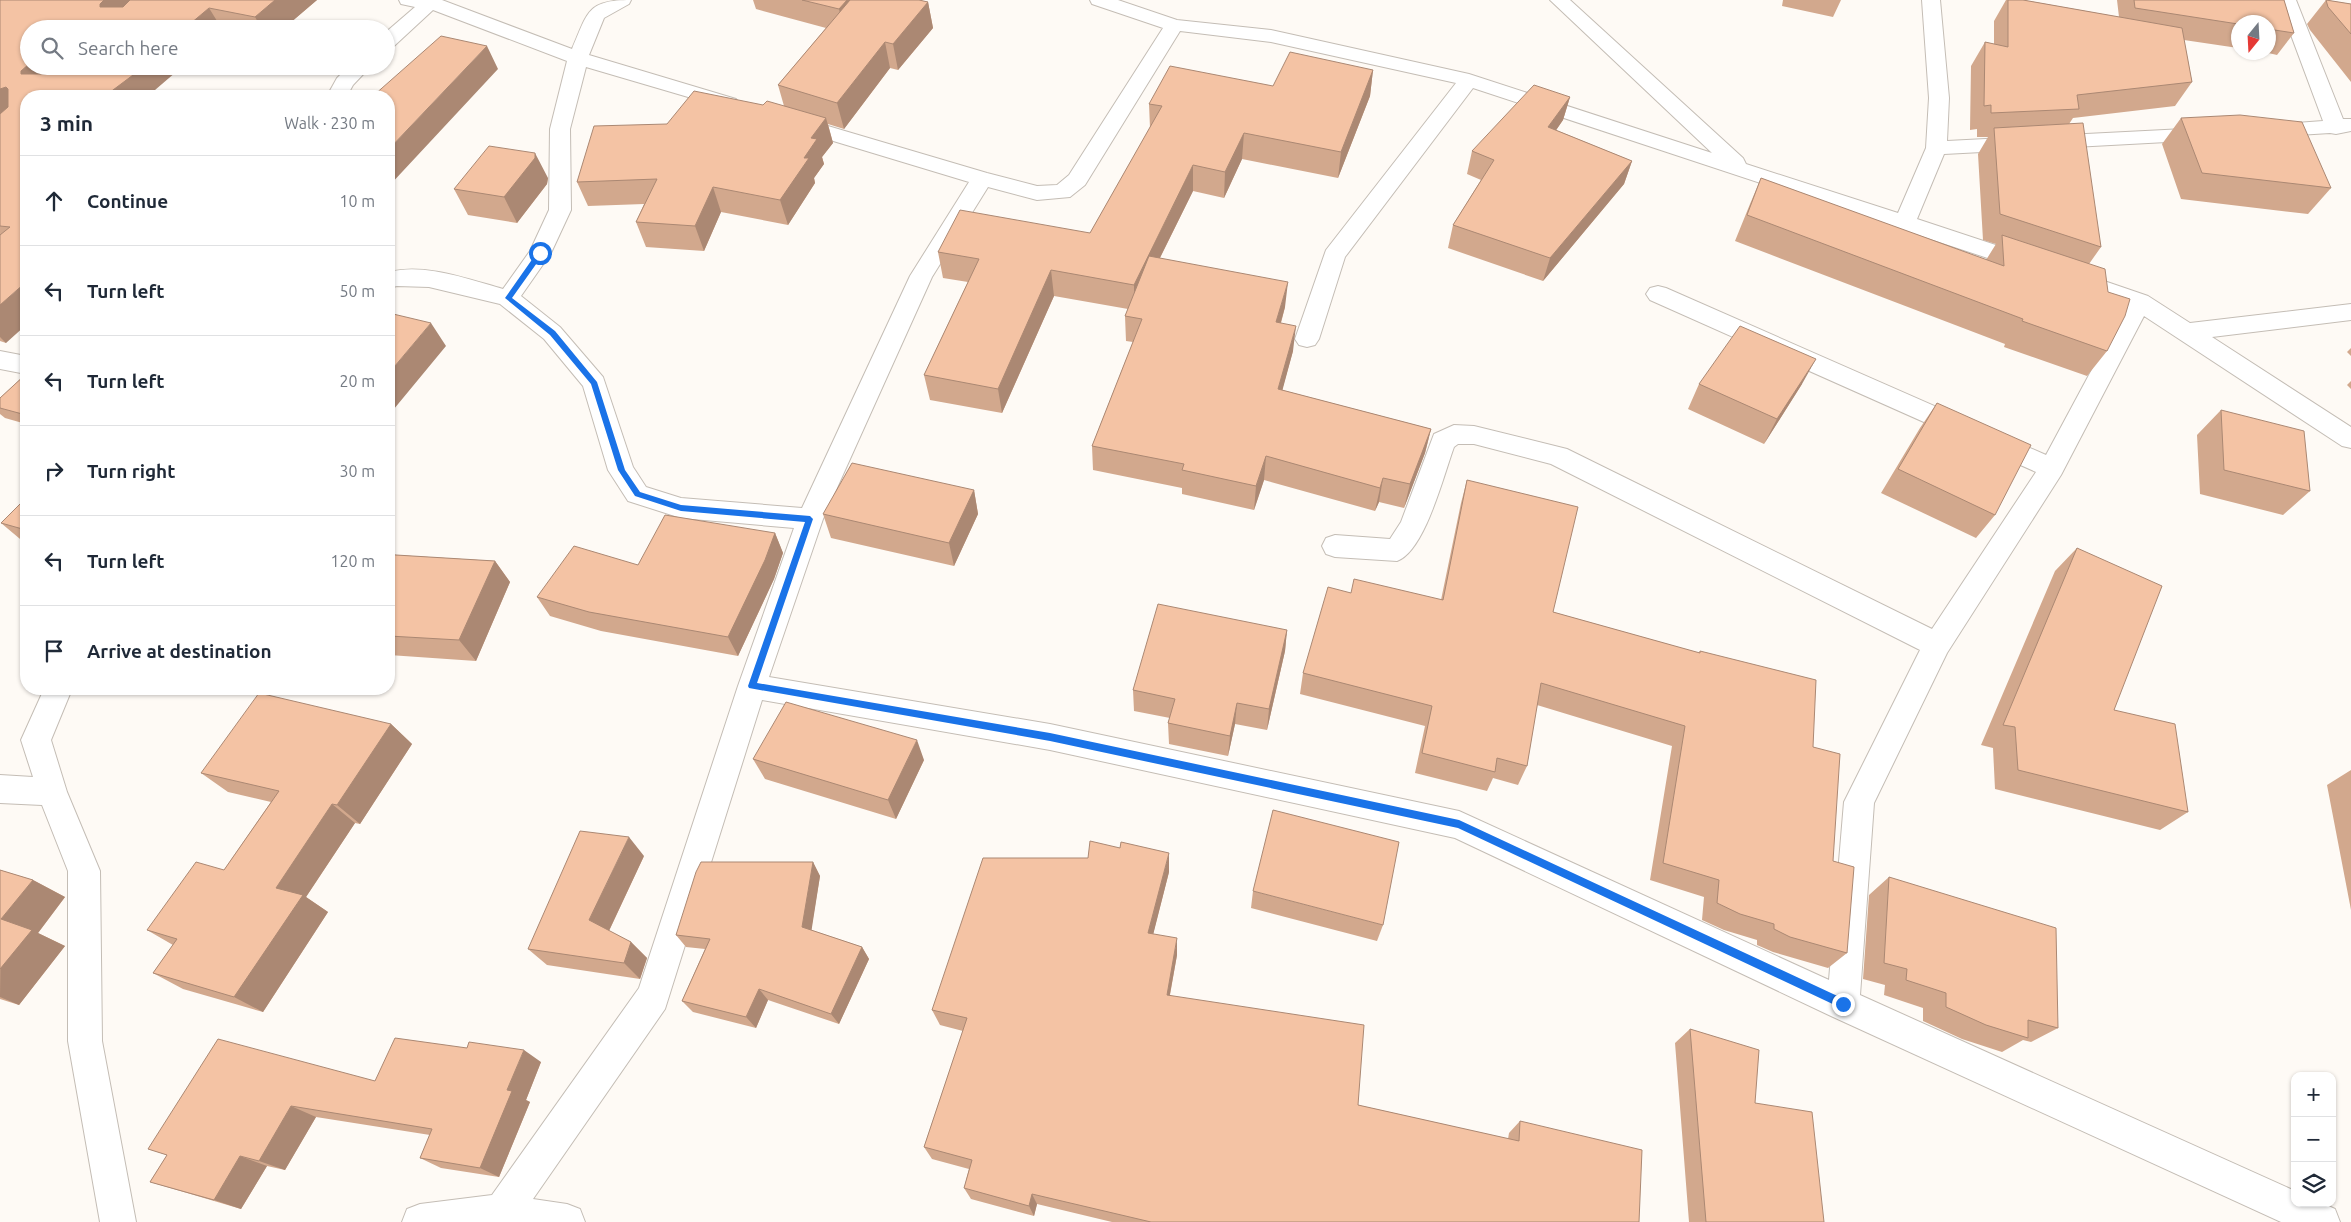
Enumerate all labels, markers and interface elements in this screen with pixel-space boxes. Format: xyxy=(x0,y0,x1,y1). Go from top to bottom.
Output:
north arrow xyxy=(2231,15,2276,60)
search box xyxy=(20,20,395,75)
icon: search xyxy=(38,34,66,62)
text: Search here xyxy=(78,37,178,59)
text: 3 min xyxy=(40,111,93,135)
text: Walk · 230 m xyxy=(284,114,375,132)
icon: ahead xyxy=(40,187,68,215)
text: Continue xyxy=(87,190,168,212)
text: 10 m xyxy=(339,192,375,210)
route start xyxy=(529,242,552,265)
icon: left xyxy=(40,277,68,305)
text: Turn left xyxy=(87,280,165,302)
text: 50 m xyxy=(339,282,375,300)
icon: left xyxy=(40,367,68,395)
text: Turn left xyxy=(87,370,165,392)
text: 20 m xyxy=(339,372,375,390)
icon: right xyxy=(40,457,68,485)
text: Turn right xyxy=(87,460,175,482)
text: 30 m xyxy=(339,462,375,480)
icon: left xyxy=(40,547,68,575)
text: Turn left xyxy=(87,550,165,572)
text: 120 m xyxy=(330,552,375,570)
icon: arrive xyxy=(40,637,68,665)
text: Arrive at destination xyxy=(87,640,272,662)
route end xyxy=(1832,993,1855,1016)
map controls xyxy=(2291,1072,2336,1207)
button: + xyxy=(2291,1072,2336,1117)
button: − xyxy=(2291,1117,2336,1162)
button: layers xyxy=(2291,1162,2336,1207)

